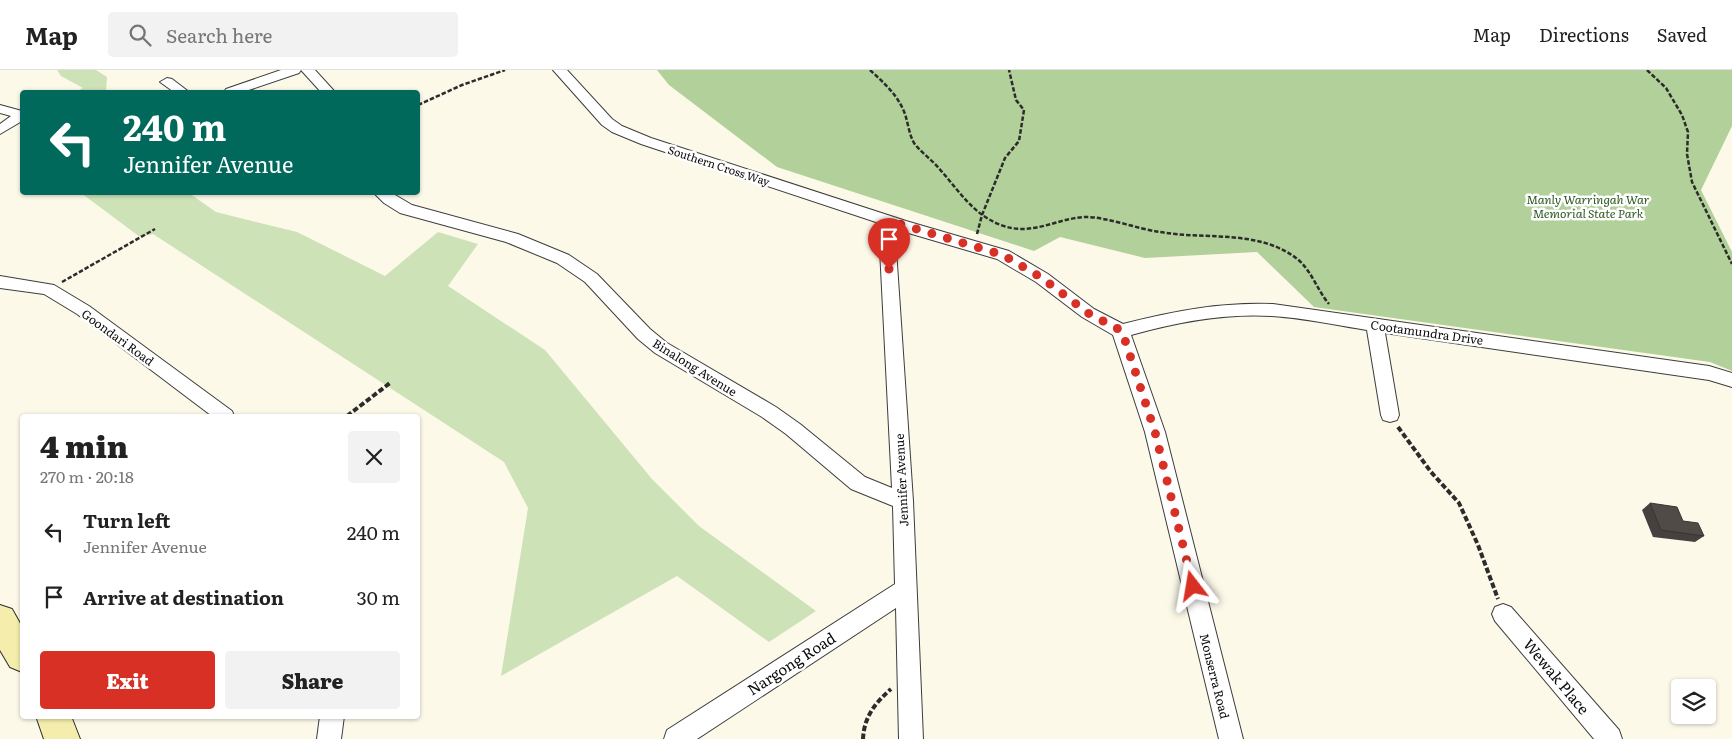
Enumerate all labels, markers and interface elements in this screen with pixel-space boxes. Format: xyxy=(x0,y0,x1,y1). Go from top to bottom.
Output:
search box xyxy=(108,12,458,57)
text: Map xyxy=(25,17,78,52)
icon: search xyxy=(126,21,154,49)
text: Search here xyxy=(166,21,272,49)
text: Map xyxy=(1473,21,1511,48)
text: Directions xyxy=(1539,21,1629,48)
text: Saved xyxy=(1657,21,1707,48)
text: 240 m xyxy=(123,100,226,152)
icon: left xyxy=(40,110,105,175)
street label: Southern Cross Way xyxy=(666,141,773,189)
text: Jennifer Avenue xyxy=(123,147,293,180)
park label: Manly Warringah War Memorial State Park xyxy=(1527,190,1650,222)
pin xyxy=(868,218,910,269)
icon: arrive xyxy=(875,225,903,253)
street label: Goondari Road xyxy=(78,305,158,370)
street label: Cootamundra Drive xyxy=(1370,315,1484,349)
street label: Binalong Avenue xyxy=(649,334,741,400)
text: 4 min xyxy=(40,423,128,467)
button: close xyxy=(348,431,400,483)
street label: Jennifer Avenue xyxy=(890,433,912,527)
text: 270 m · 20:18 xyxy=(40,464,134,488)
text: Turn left xyxy=(83,506,170,534)
icon: left xyxy=(40,518,68,546)
text: 240 m xyxy=(347,518,400,546)
text: Jennifer Avenue xyxy=(83,534,207,558)
position arrow xyxy=(1166,559,1218,611)
icon: arrive xyxy=(40,583,68,611)
text: Arrive at destination xyxy=(83,583,284,611)
text: 30 m xyxy=(356,583,400,611)
street label: Nargong Road xyxy=(742,626,840,700)
street label: Monserra Road xyxy=(1196,631,1234,721)
street label: Wewak Place xyxy=(1518,633,1596,719)
button: Exit xyxy=(40,651,215,709)
button: Share xyxy=(225,651,400,709)
map controls xyxy=(1671,679,1716,724)
button: layers xyxy=(1671,679,1716,724)

